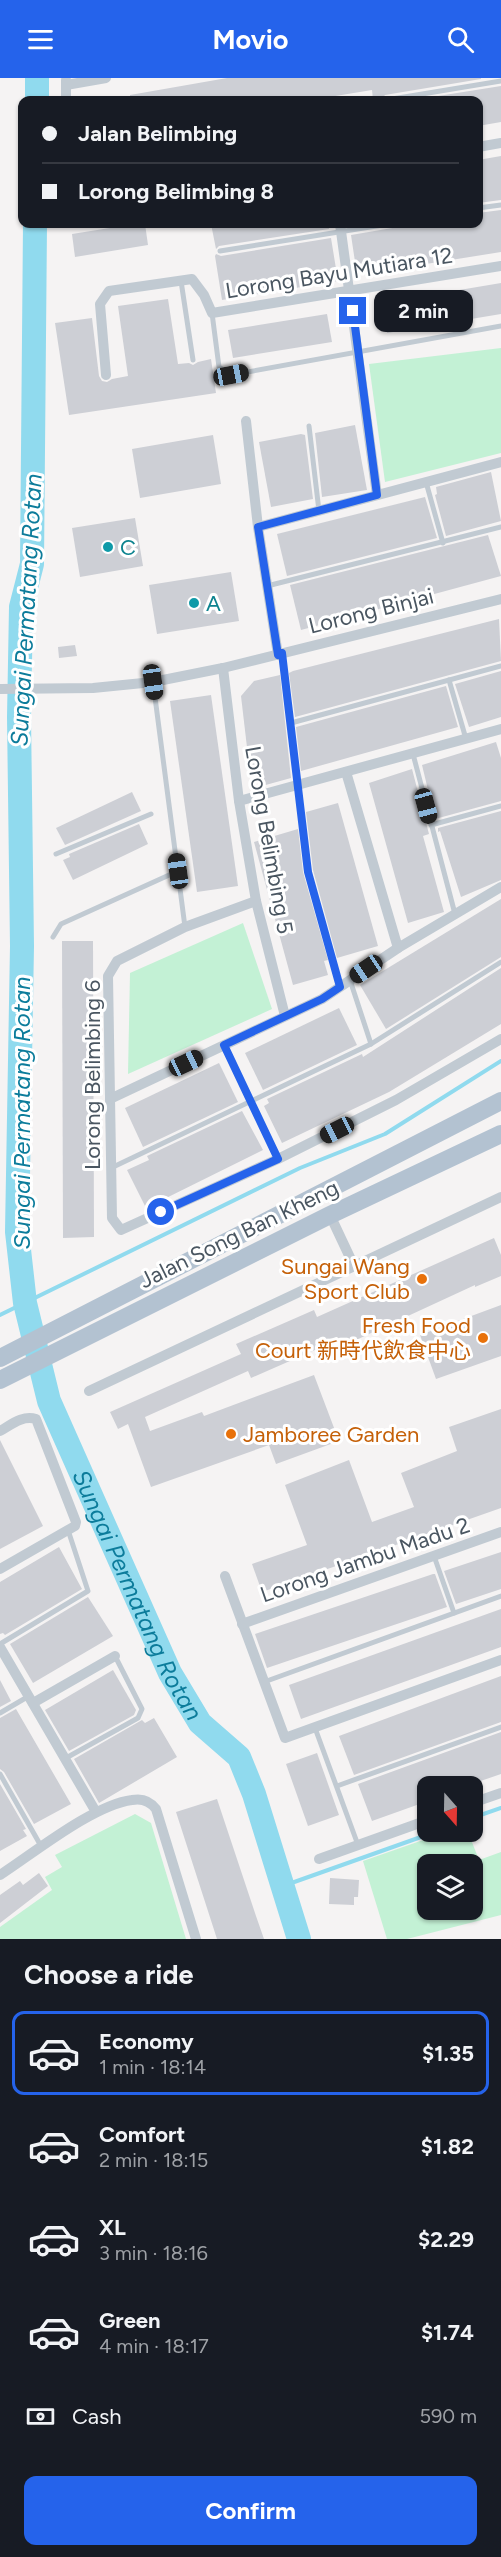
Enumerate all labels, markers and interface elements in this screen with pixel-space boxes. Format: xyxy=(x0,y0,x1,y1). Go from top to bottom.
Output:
icon: menu xyxy=(24,23,57,56)
text: Movio xyxy=(212,23,289,56)
icon: search xyxy=(444,23,477,56)
text: Jalan Belimbing xyxy=(78,120,237,147)
text: Lorong Belimbing 8 xyxy=(78,178,274,205)
street label: Lorong Bayu Mutiara 12 xyxy=(223,242,455,304)
callout: 2 min xyxy=(374,290,473,332)
route end xyxy=(339,297,366,324)
text: 2 min xyxy=(398,299,449,323)
car xyxy=(212,363,250,387)
water label: Sungai Permatang Rotan xyxy=(4,473,48,747)
place label: C xyxy=(120,534,136,561)
marker: C xyxy=(101,540,115,554)
street label: Lorong Binjai xyxy=(306,582,436,640)
place label: A xyxy=(206,590,221,617)
marker: A xyxy=(187,596,201,610)
car xyxy=(142,663,164,701)
street label: Lorong Belimbing 5 xyxy=(239,744,299,936)
car xyxy=(413,786,439,826)
car xyxy=(167,852,189,890)
car xyxy=(346,951,386,987)
water label: Sungai Permatang Rotan xyxy=(7,977,36,1250)
street label: Lorong Belimbing 6 xyxy=(79,980,106,1170)
car xyxy=(166,1047,206,1079)
car xyxy=(317,1114,357,1146)
street label: Jalan Song Ban Kheng xyxy=(135,1174,343,1294)
route start xyxy=(147,1198,174,1225)
place label: Sungai Wang Sport Club xyxy=(281,1253,410,1305)
marker: Sungai Wang Sport Club xyxy=(415,1272,429,1286)
place label: Fresh Food Court 新時代飲食中心 xyxy=(255,1312,471,1364)
marker: Fresh Food Court 新時代飲食中心 xyxy=(476,1331,490,1345)
place label: Jamboree Garden xyxy=(243,1421,419,1448)
marker: Jamboree Garden xyxy=(224,1427,238,1441)
water label: Sungai Permatang Rotan xyxy=(67,1465,209,1725)
street label: Lorong Jambu Madu 2 xyxy=(257,1511,473,1609)
north arrow xyxy=(417,1776,483,1842)
map controls xyxy=(417,1776,483,1920)
button: layers xyxy=(417,1854,483,1920)
text: Choose a ride xyxy=(24,1958,193,1991)
icon: car xyxy=(27,2026,81,2080)
text: Economy xyxy=(99,2028,194,2055)
text: $1.35 xyxy=(422,2040,474,2067)
text: 1 min · 18:14 xyxy=(99,2055,206,2079)
icon: car xyxy=(27,2119,81,2173)
text: Comfort xyxy=(99,2121,185,2148)
text: $1.82 xyxy=(421,2133,474,2160)
text: 2 min · 18:15 xyxy=(99,2148,208,2172)
icon: car xyxy=(27,2212,81,2266)
text: XL xyxy=(99,2214,126,2241)
text: $2.29 xyxy=(418,2226,474,2253)
text: 3 min · 18:16 xyxy=(99,2241,208,2265)
icon: car xyxy=(27,2305,81,2359)
text: Green xyxy=(99,2307,161,2334)
text: $1.74 xyxy=(421,2319,474,2346)
text: 4 min · 18:17 xyxy=(99,2334,209,2358)
icon: cash xyxy=(24,2400,57,2433)
text: Cash xyxy=(72,2403,122,2430)
text: 590 m xyxy=(419,2404,477,2428)
button: Confirm xyxy=(24,2476,477,2545)

